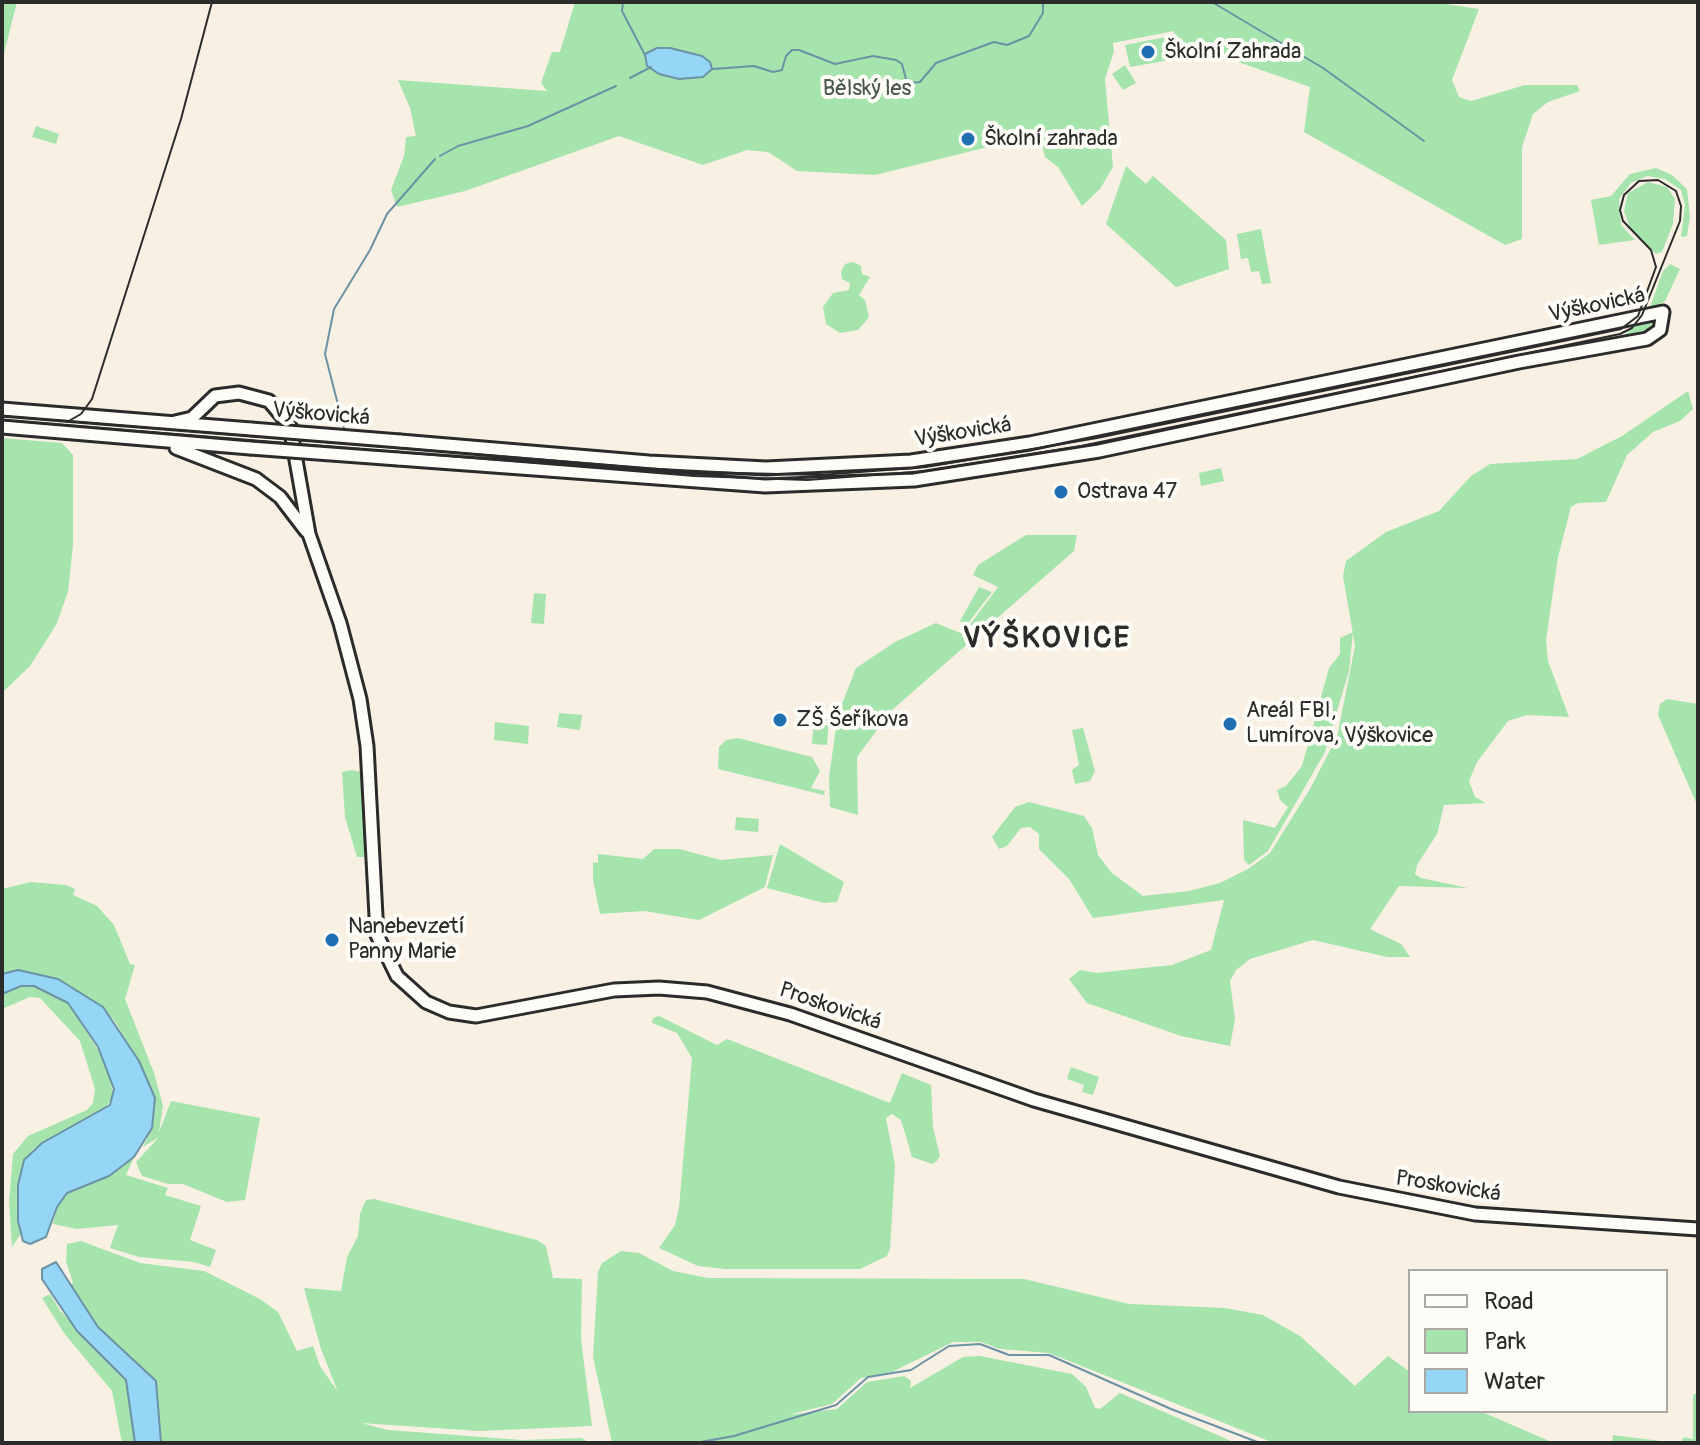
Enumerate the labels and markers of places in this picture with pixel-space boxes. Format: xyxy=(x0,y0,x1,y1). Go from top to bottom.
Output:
place label: Školní Zahrada xyxy=(1164,39,1301,65)
marker: Školní Zahrada xyxy=(1139,43,1157,61)
place label: Školní zahrada xyxy=(984,126,1118,152)
marker: Školní zahrada xyxy=(959,130,977,148)
place label: Ostrava 47 xyxy=(1077,479,1177,505)
marker: Ostrava 47 xyxy=(1052,483,1070,501)
place label: Areál FBI, Lumírova, Výškovice xyxy=(1246,698,1433,750)
place label: ZŠ Šeříkova xyxy=(796,707,908,733)
marker: ZŠ Šeříkova xyxy=(771,711,789,729)
marker: Areál FBI, Lumírova, Výškovice xyxy=(1221,715,1239,733)
place label: Nanebevzetí Panny Marie xyxy=(348,914,465,966)
marker: Nanebevzetí Panny Marie xyxy=(323,931,341,949)

